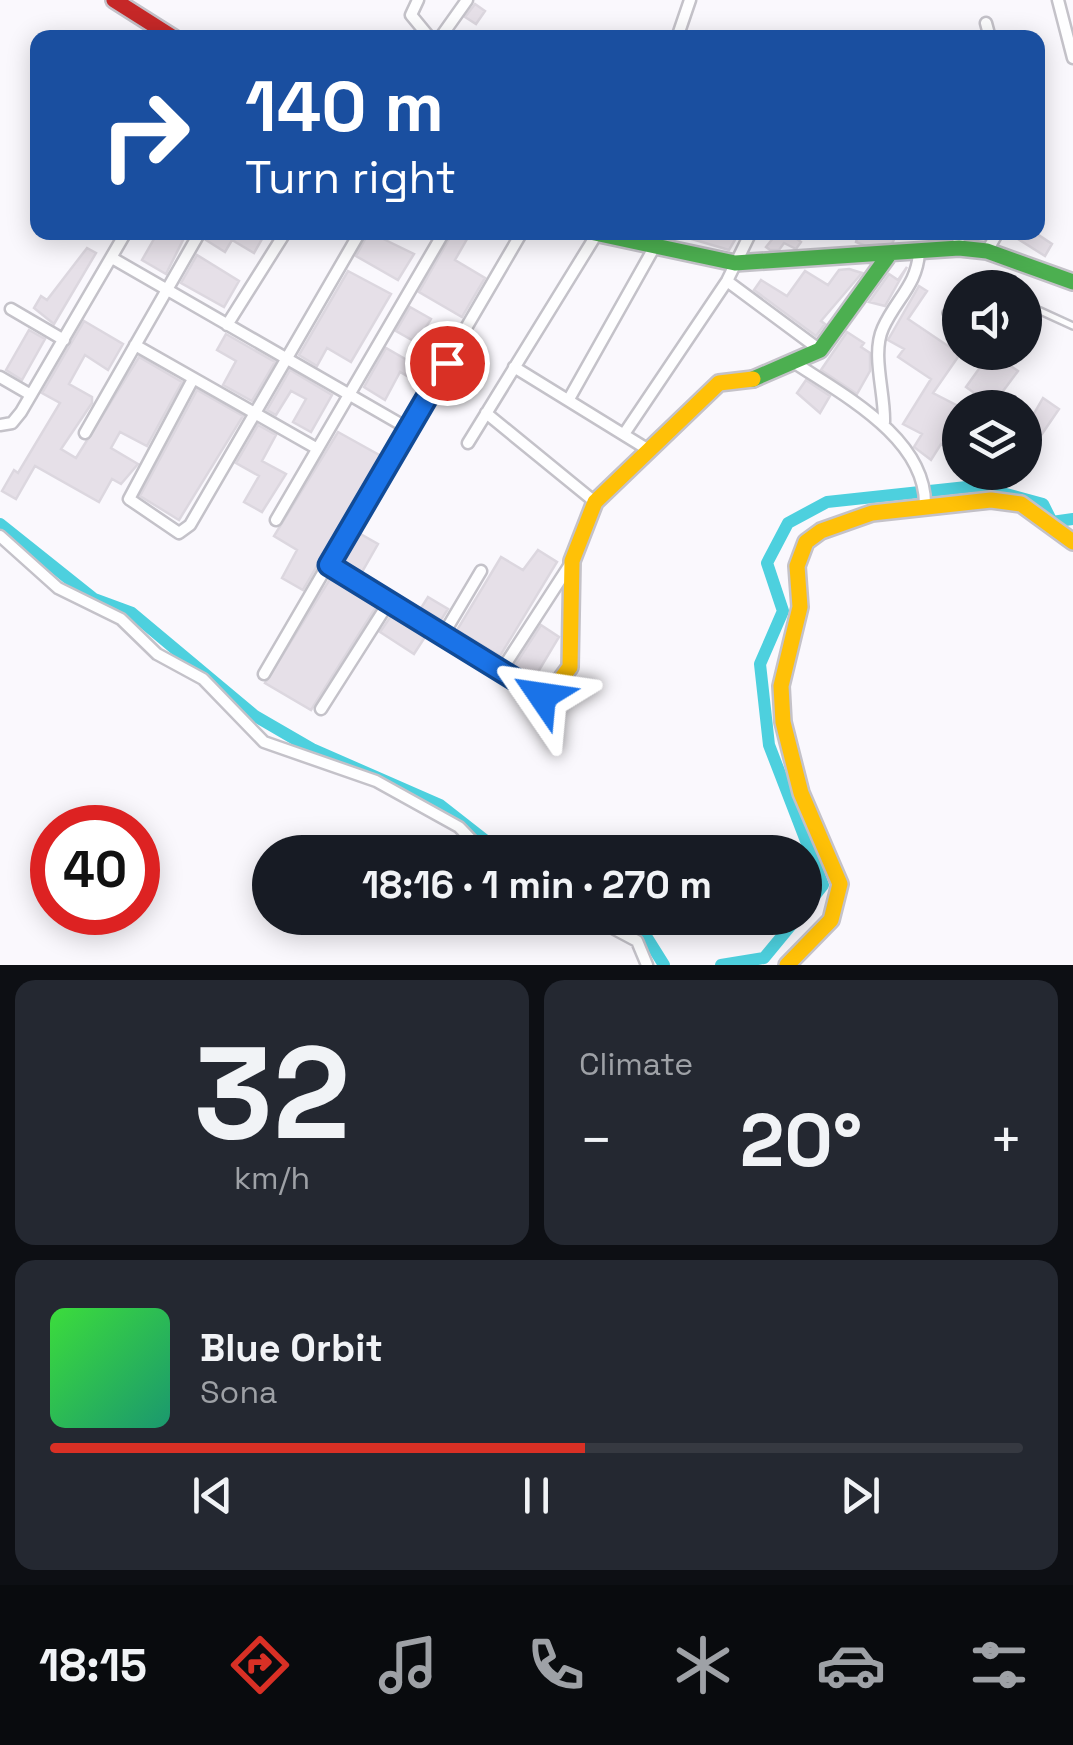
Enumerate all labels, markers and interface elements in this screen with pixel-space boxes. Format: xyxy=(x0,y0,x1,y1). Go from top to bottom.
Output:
text: 140 m xyxy=(245,62,444,151)
icon: right xyxy=(80,70,210,200)
text: Turn right xyxy=(245,149,456,206)
map controls xyxy=(942,270,1042,490)
button: sound xyxy=(942,270,1042,370)
pin xyxy=(405,321,490,406)
icon: arrive xyxy=(420,336,475,391)
button: layers xyxy=(942,390,1042,490)
position arrow xyxy=(490,644,594,748)
speed limit sign: 40 xyxy=(30,805,160,935)
text: 18:16 · 1 min · 270 m xyxy=(362,861,712,909)
text: 32 xyxy=(194,1010,350,1176)
text: Climate xyxy=(579,1044,693,1084)
text: 20° xyxy=(740,1092,862,1188)
text: − xyxy=(579,1105,613,1175)
text: + xyxy=(989,1105,1023,1175)
text: km/h xyxy=(234,1158,310,1198)
text: Blue Orbit xyxy=(200,1324,383,1372)
text: Sona xyxy=(200,1372,277,1412)
icon: previous xyxy=(185,1468,240,1523)
icon: pause xyxy=(509,1468,564,1523)
icon: next xyxy=(833,1468,888,1523)
icon: directions xyxy=(225,1630,295,1700)
icon: music xyxy=(373,1630,443,1700)
icon: phone xyxy=(521,1630,591,1700)
icon: climate xyxy=(668,1630,738,1700)
icon: car xyxy=(816,1630,886,1700)
icon: filters xyxy=(964,1630,1034,1700)
text: 18:15 xyxy=(39,1637,147,1694)

